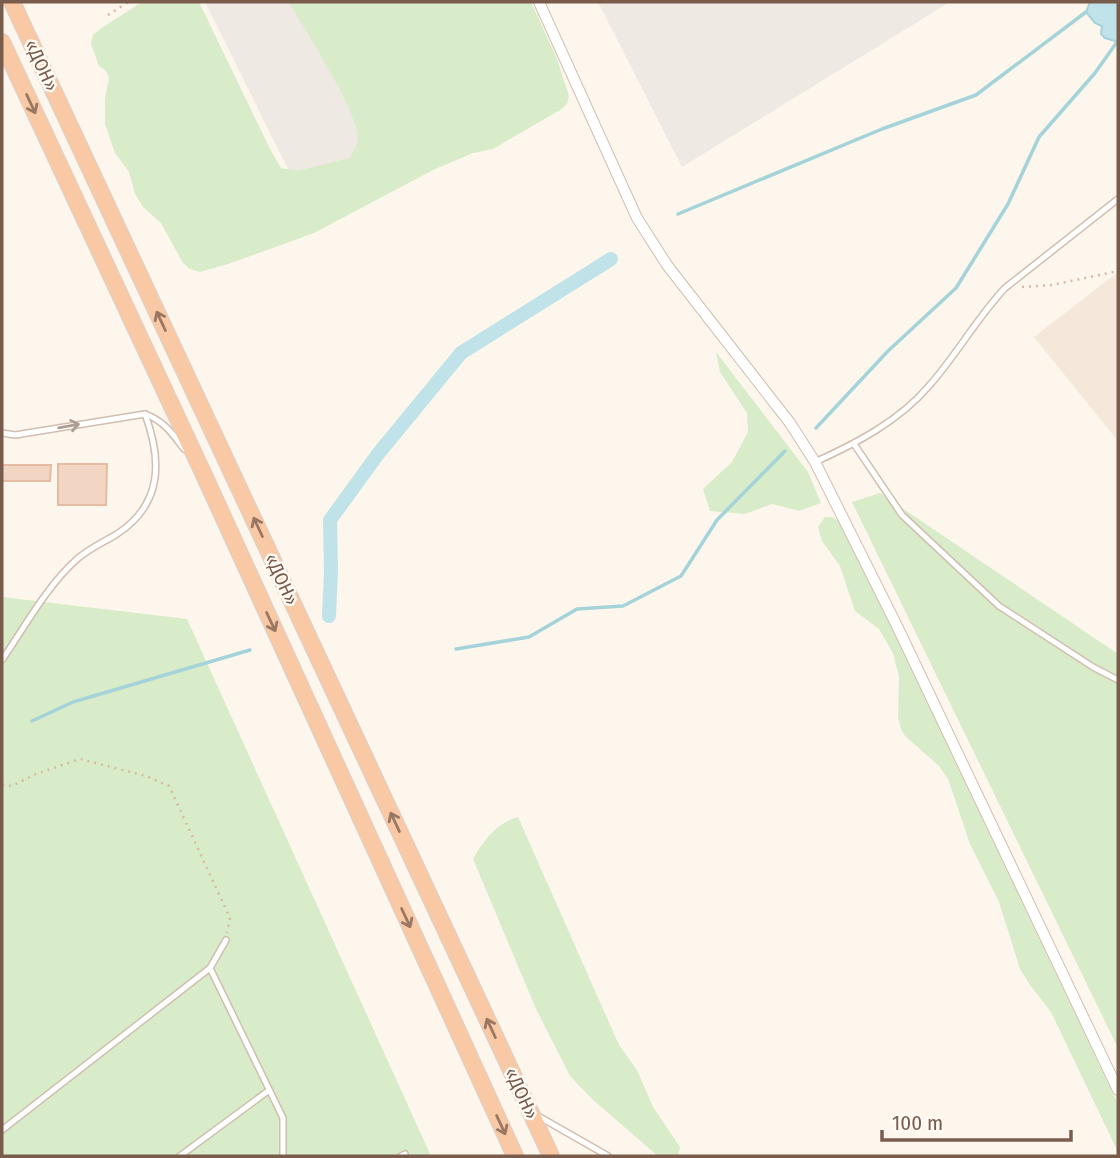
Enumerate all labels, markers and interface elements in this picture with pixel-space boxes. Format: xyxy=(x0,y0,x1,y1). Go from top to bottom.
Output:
street label: «ДОН» xyxy=(20,36,63,95)
one-way arrow xyxy=(25,93,38,114)
one-way arrow xyxy=(154,310,167,332)
one-way arrow xyxy=(57,419,80,433)
one-way arrow xyxy=(250,517,264,538)
street label: «ДОН» xyxy=(260,550,303,609)
one-way arrow xyxy=(265,611,278,632)
one-way arrow xyxy=(388,812,401,833)
one-way arrow xyxy=(400,907,413,928)
one-way arrow xyxy=(484,1018,498,1039)
street label: «ДОН» xyxy=(500,1064,543,1123)
scale bar xyxy=(882,1098,1071,1142)
text: 100 m xyxy=(892,1110,943,1136)
one-way arrow xyxy=(494,1114,508,1135)

